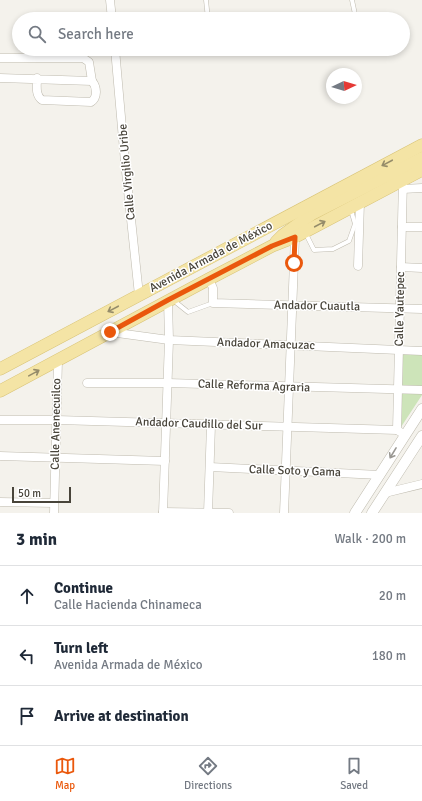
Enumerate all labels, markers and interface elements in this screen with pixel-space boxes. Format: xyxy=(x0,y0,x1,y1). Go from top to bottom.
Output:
search box xyxy=(12,12,410,56)
icon: search xyxy=(26,23,48,45)
text: Search here xyxy=(58,25,134,43)
north arrow xyxy=(326,68,362,104)
street label: Calle Virgilio Uribe xyxy=(115,123,139,221)
one-way arrow xyxy=(382,160,394,167)
street label: Avenida Armada de México xyxy=(147,218,275,296)
one-way arrow xyxy=(314,220,326,227)
route start xyxy=(285,254,303,272)
street label: Calle Yautepec xyxy=(392,271,408,347)
street label: Andador Cuautla xyxy=(274,298,360,314)
one-way arrow xyxy=(107,306,119,313)
route end xyxy=(101,323,119,341)
street label: Andador Amacuzac xyxy=(217,335,316,353)
one-way arrow xyxy=(28,368,40,376)
street label: Calle Reforma Agraria xyxy=(197,377,311,395)
street label: Calle Anenecuilco xyxy=(48,378,64,470)
street label: Andador Caudillo del Sur xyxy=(135,414,263,434)
one-way arrow xyxy=(389,447,397,458)
street label: Calle Soto y Gama xyxy=(249,462,341,480)
scale bar xyxy=(12,485,71,504)
text: 50 m xyxy=(18,487,41,500)
text: 3 min xyxy=(16,529,57,550)
text: Walk · 200 m xyxy=(335,531,406,547)
text: Continue xyxy=(54,579,113,597)
icon: ahead xyxy=(16,585,38,607)
text: 20 m xyxy=(379,588,406,604)
text: Calle Hacienda Chinameca xyxy=(54,597,202,613)
text: Turn left xyxy=(54,639,108,657)
icon: left xyxy=(16,645,38,667)
text: 180 m xyxy=(372,648,406,664)
text: Avenida Armada de México xyxy=(54,657,203,673)
icon: arrive xyxy=(16,705,38,727)
text: Arrive at destination xyxy=(54,707,189,725)
tab: Map xyxy=(54,755,76,792)
tab: Directions xyxy=(184,755,232,792)
tab: Saved xyxy=(340,755,368,792)

